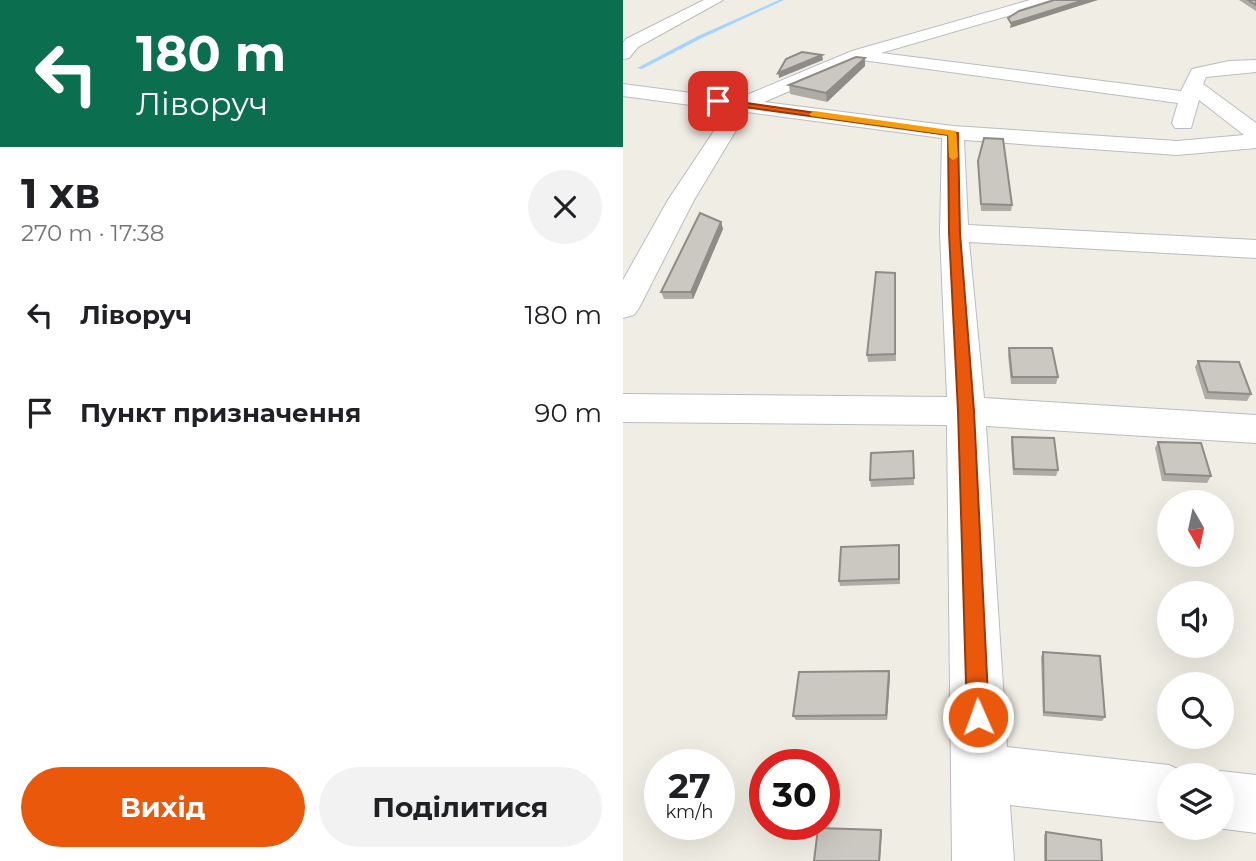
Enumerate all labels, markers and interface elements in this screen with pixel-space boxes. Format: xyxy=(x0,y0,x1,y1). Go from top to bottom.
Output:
text: 180 m xyxy=(136,24,286,83)
icon: left xyxy=(21,28,112,119)
pin xyxy=(688,71,748,131)
icon: arrive xyxy=(699,82,737,120)
text: Ліворуч xyxy=(136,84,268,123)
text: 1 хв xyxy=(21,167,100,219)
button: close xyxy=(528,170,602,244)
text: 270 m · 17:38 xyxy=(21,219,165,247)
icon: left xyxy=(21,296,59,334)
text: Ліворуч xyxy=(80,299,192,331)
text: 180 m xyxy=(524,299,602,331)
icon: arrive xyxy=(21,394,59,432)
text: Пункт призначення xyxy=(80,397,361,429)
text: 90 m xyxy=(535,397,602,429)
north arrow xyxy=(1157,490,1234,567)
map controls xyxy=(1157,490,1234,840)
button: sound xyxy=(1157,581,1234,658)
button: search xyxy=(1157,672,1234,749)
position arrow xyxy=(941,680,1015,754)
speed limit sign: 30 xyxy=(749,749,840,840)
button: layers xyxy=(1157,763,1234,840)
text: 27 xyxy=(668,764,711,807)
button: Вихід xyxy=(21,767,305,847)
button: Поділитися xyxy=(319,767,602,847)
text: km/h xyxy=(665,801,714,823)

